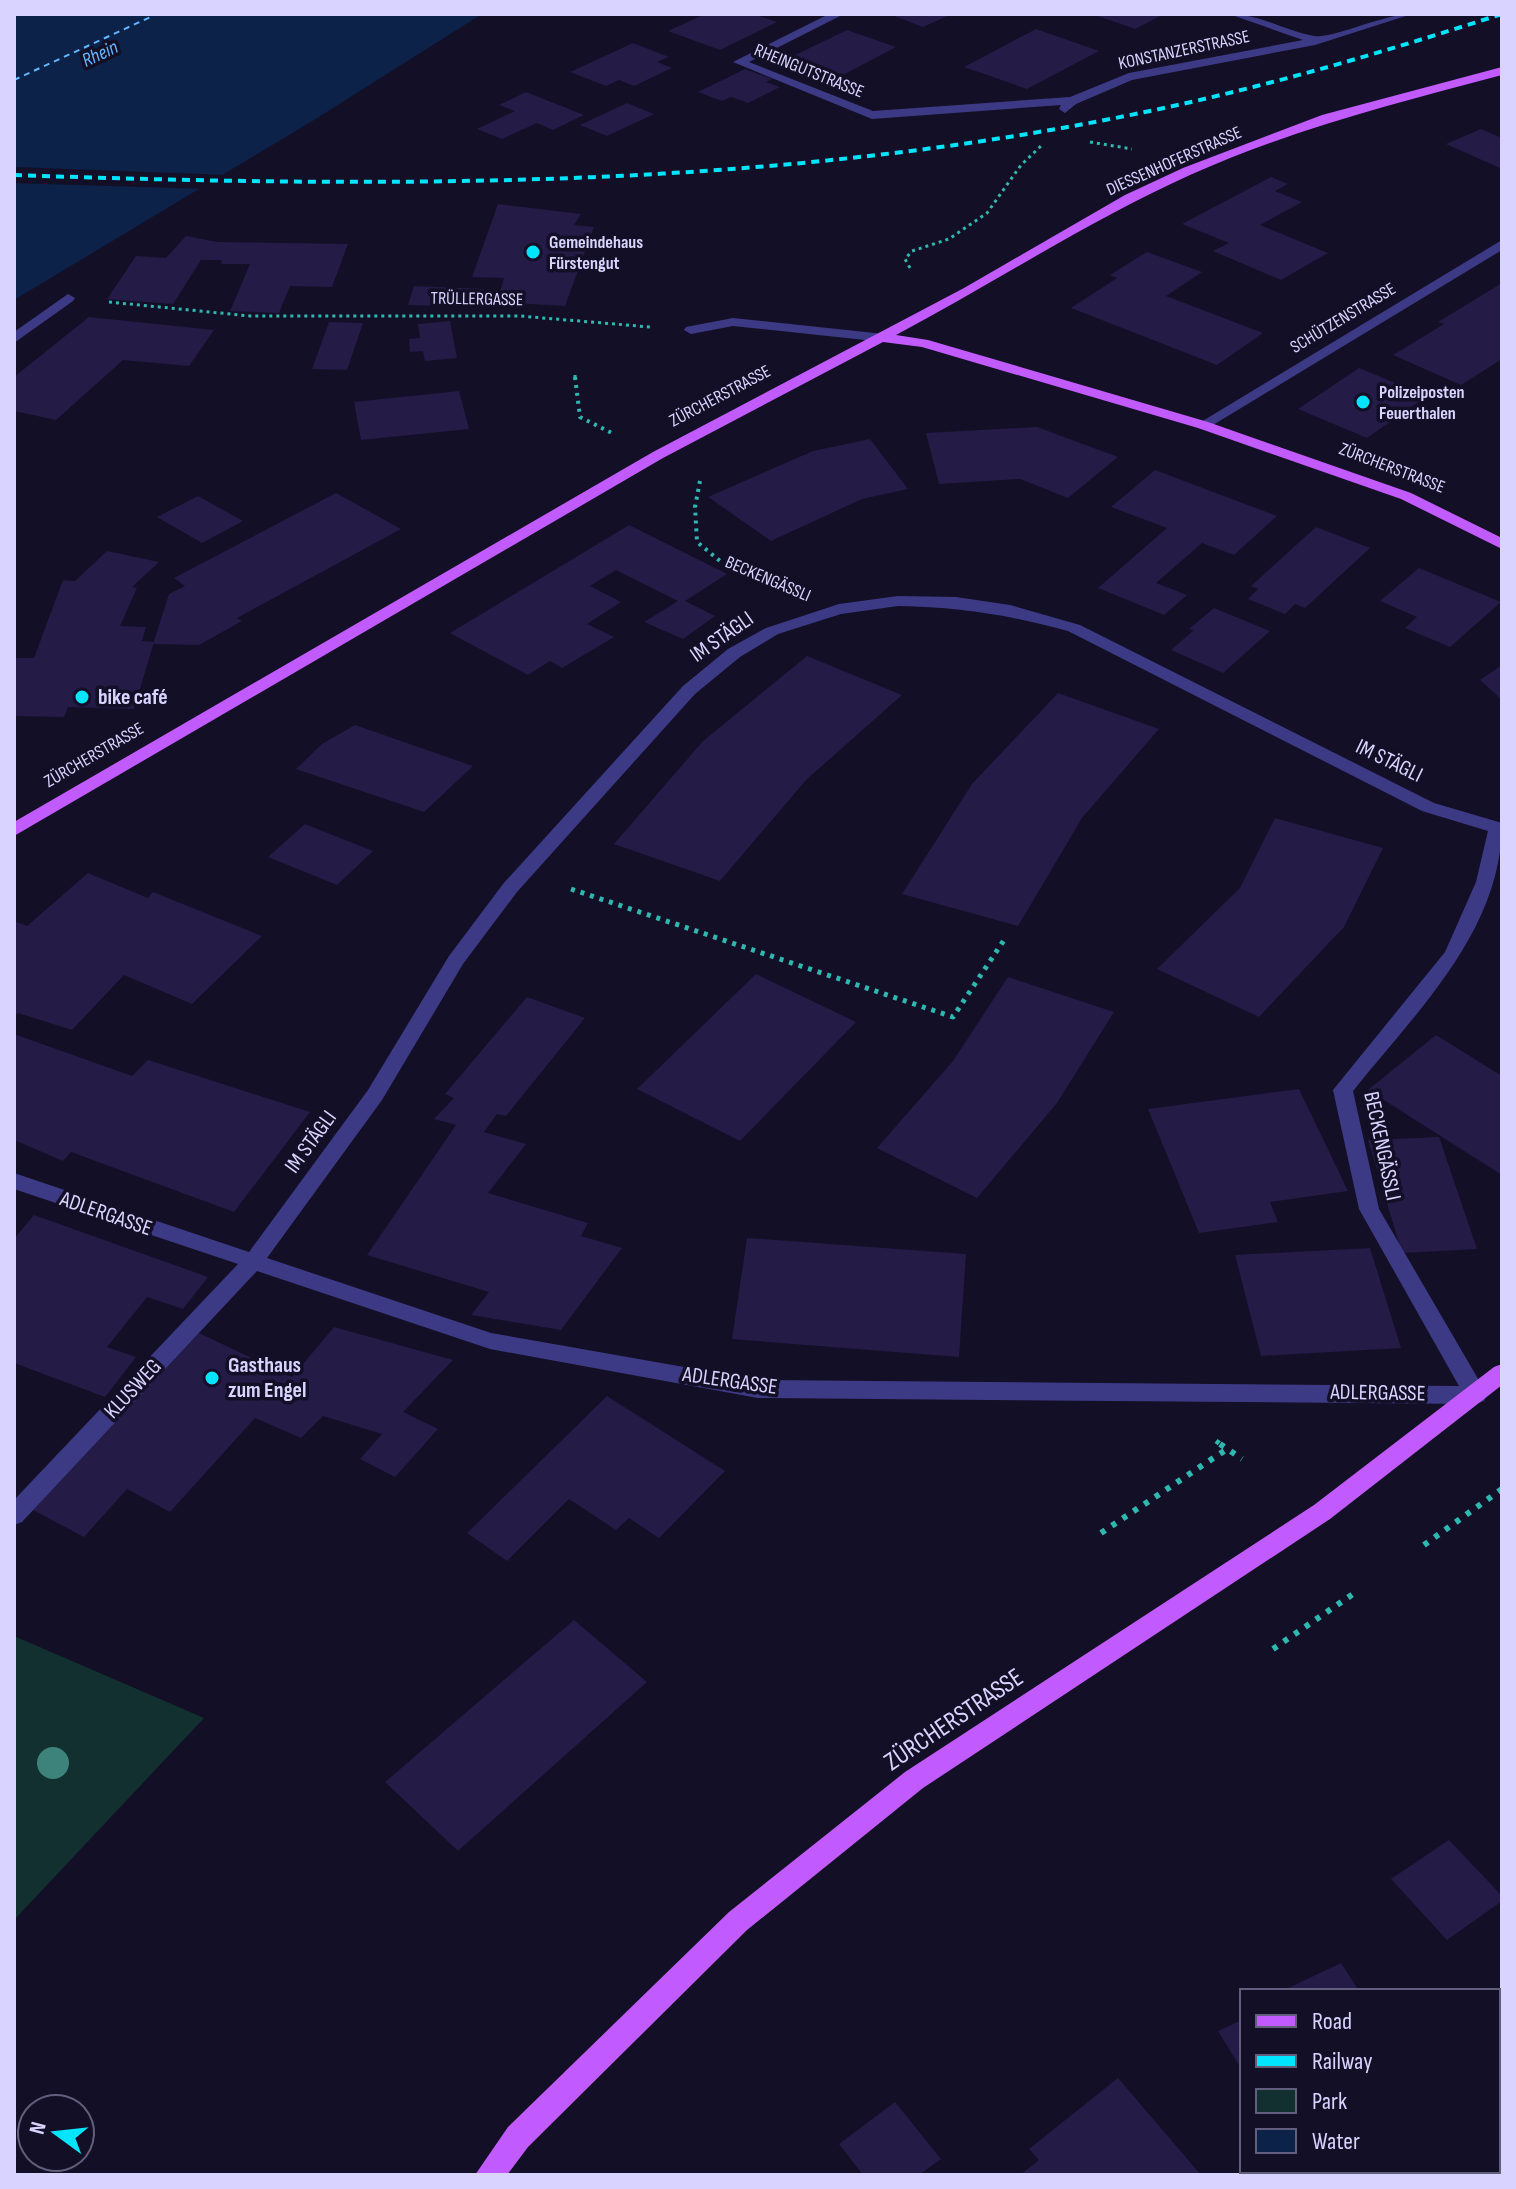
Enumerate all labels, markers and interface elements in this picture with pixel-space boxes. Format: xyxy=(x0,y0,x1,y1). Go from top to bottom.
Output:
street label: KONSTANZERSTRASSE xyxy=(1117,26,1251,74)
water label: Rhein xyxy=(78,35,122,73)
street label: RHEINGUTSTRASSE xyxy=(751,40,867,102)
street label: DIESSENHOFERSTRASSE xyxy=(1103,122,1245,200)
place label: Gemeindehaus Fürstengut xyxy=(549,232,643,274)
marker: Gemeindehaus Fürstengut xyxy=(524,243,542,261)
street label: SCHÜTZENSTRASSE xyxy=(1287,278,1399,358)
street label: TRÜLLERGASSE xyxy=(431,288,523,310)
street label: ZÜRCHERSTRASSE xyxy=(666,361,774,431)
place label: Polizeiposten Feuerthalen xyxy=(1379,382,1465,424)
marker: Polizeiposten Feuerthalen xyxy=(1354,393,1372,411)
street label: ZÜRCHERSTRASSE xyxy=(1336,438,1448,498)
street label: BECKENGÄSSLI xyxy=(722,552,814,606)
street label: IM STÄGLI xyxy=(685,606,759,668)
place label: bike café xyxy=(98,684,168,711)
marker: bike café xyxy=(73,688,91,706)
street label: ZÜRCHERSTRASSE xyxy=(40,718,148,792)
street label: IM STÄGLI xyxy=(1351,733,1427,789)
street label: BECKENGÄSSLI xyxy=(1357,1089,1407,1203)
street label: IM STÄGLI xyxy=(279,1105,343,1179)
street label: ADLERGASSE xyxy=(56,1185,156,1242)
place label: Gasthaus zum Engel xyxy=(228,1352,306,1404)
street label: KLUSWEG xyxy=(99,1353,167,1425)
street label: ADLERGASSE xyxy=(680,1361,779,1401)
marker: Gasthaus zum Engel xyxy=(203,1369,221,1387)
street label: ADLERGASSE xyxy=(1329,1379,1426,1407)
street label: ZÜRCHERSTRASSE xyxy=(879,1662,1029,1778)
legend xyxy=(1240,1989,1500,2173)
text: Road xyxy=(1312,2007,1352,2036)
text: Railway xyxy=(1312,2047,1372,2076)
text: Park xyxy=(1312,2087,1347,2116)
north arrow xyxy=(16,2093,96,2173)
text: N xyxy=(24,2119,53,2137)
text: Water xyxy=(1312,2127,1360,2156)

